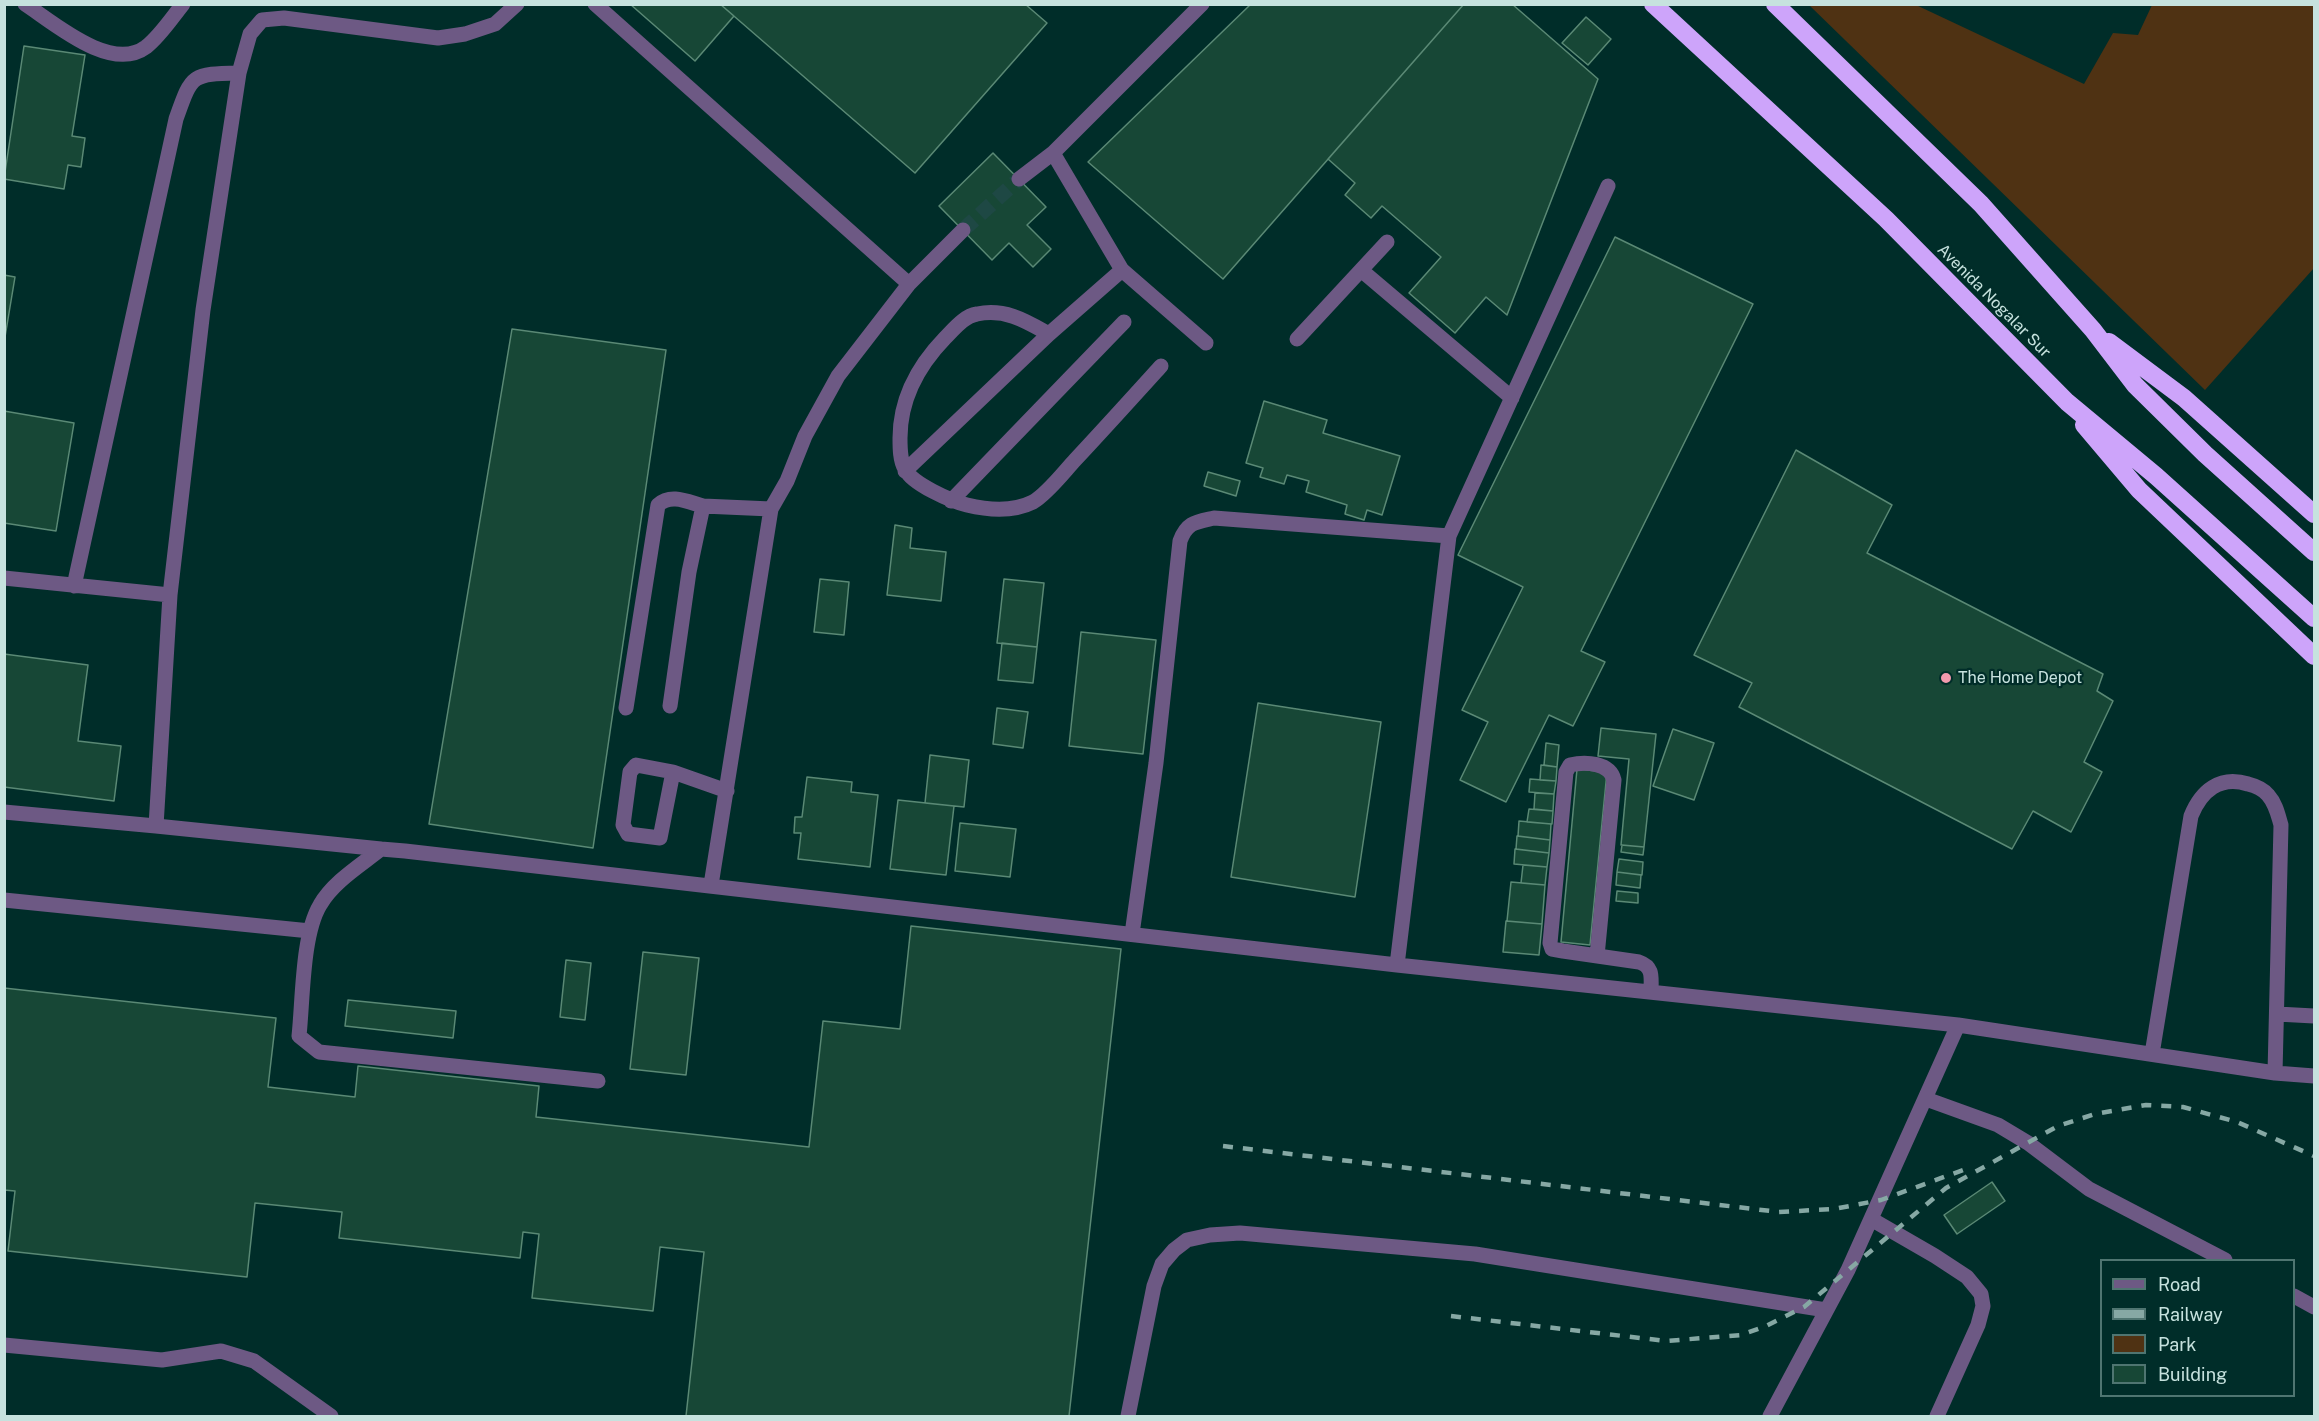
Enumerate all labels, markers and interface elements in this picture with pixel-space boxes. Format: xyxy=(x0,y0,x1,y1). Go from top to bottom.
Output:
street label: Avenida Nogalar Sur xyxy=(1933,240,2055,362)
place label: The Home Depot xyxy=(1958,668,2082,688)
marker: The Home Depot xyxy=(1939,671,1953,685)
legend xyxy=(2100,1259,2295,1397)
text: Road xyxy=(2158,1274,2201,1295)
text: Railway xyxy=(2158,1304,2223,1325)
text: Park xyxy=(2158,1334,2196,1355)
text: Building xyxy=(2158,1364,2227,1385)

